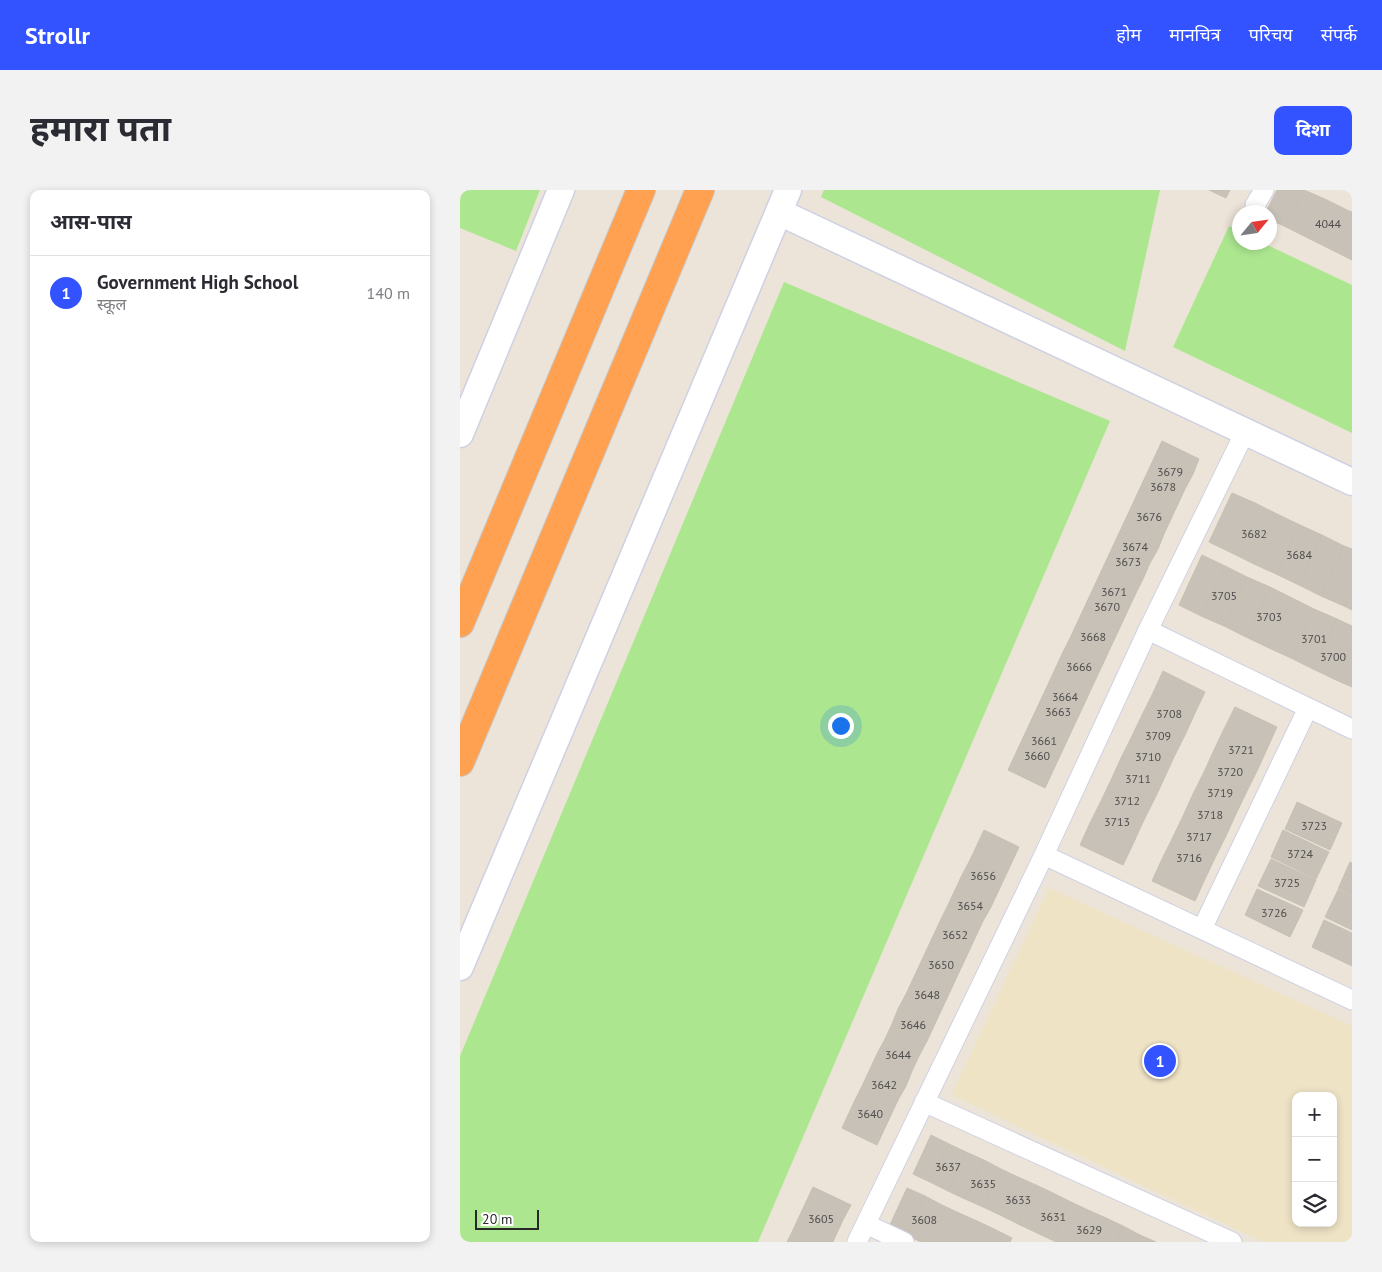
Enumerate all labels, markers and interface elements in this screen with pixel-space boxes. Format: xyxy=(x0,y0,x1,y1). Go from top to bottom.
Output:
text: Strollr xyxy=(25,20,90,51)
text: होम xyxy=(1116,23,1141,46)
text: मानचित्र xyxy=(1169,23,1221,46)
text: परिचय xyxy=(1249,23,1293,46)
text: संपर्क xyxy=(1321,23,1357,46)
text: हमारा पता xyxy=(30,105,171,151)
button: दिशा xyxy=(1274,106,1352,155)
north arrow xyxy=(1232,205,1277,250)
text: आस-पास xyxy=(50,208,132,235)
house number: 4044 xyxy=(1315,216,1342,231)
text: Government High School xyxy=(97,270,298,294)
text: 1 xyxy=(61,283,71,303)
text: 140 m xyxy=(367,283,410,303)
text: स्कूल xyxy=(97,294,126,314)
house number: 3679 xyxy=(1157,464,1183,479)
house number: 3678 xyxy=(1150,479,1176,494)
house number: 3676 xyxy=(1136,509,1162,524)
house number: 3682 xyxy=(1241,526,1267,541)
house number: 3674 xyxy=(1122,539,1149,554)
house number: 3684 xyxy=(1286,547,1313,562)
house number: 3673 xyxy=(1115,554,1141,569)
house number: 3671 xyxy=(1101,584,1127,599)
house number: 3705 xyxy=(1211,588,1237,603)
house number: 3670 xyxy=(1094,599,1121,614)
house number: 3703 xyxy=(1256,609,1282,624)
house number: 3668 xyxy=(1080,629,1106,644)
house number: 3701 xyxy=(1301,631,1327,646)
house number: 3700 xyxy=(1320,649,1347,664)
house number: 3666 xyxy=(1066,659,1092,674)
house number: 3664 xyxy=(1052,689,1079,704)
house number: 3663 xyxy=(1045,704,1071,719)
house number: 3708 xyxy=(1156,706,1182,721)
your location xyxy=(828,713,854,739)
house number: 3709 xyxy=(1145,728,1171,743)
house number: 3661 xyxy=(1031,733,1057,748)
house number: 3721 xyxy=(1228,742,1254,757)
house number: 3660 xyxy=(1024,748,1051,763)
house number: 3710 xyxy=(1135,749,1162,764)
house number: 3720 xyxy=(1217,764,1244,779)
house number: 3711 xyxy=(1125,771,1151,786)
house number: 3719 xyxy=(1207,785,1233,800)
house number: 3712 xyxy=(1114,793,1140,808)
house number: 3718 xyxy=(1197,807,1223,822)
house number: 3713 xyxy=(1104,814,1130,829)
house number: 3723 xyxy=(1301,818,1327,833)
house number: 3717 xyxy=(1186,829,1212,844)
house number: 3724 xyxy=(1287,846,1314,861)
house number: 3716 xyxy=(1176,850,1202,865)
house number: 3656 xyxy=(970,868,996,883)
house number: 3725 xyxy=(1274,875,1300,890)
house number: 3654 xyxy=(957,898,984,913)
house number: 3726 xyxy=(1261,905,1287,920)
house number: 3652 xyxy=(942,927,968,942)
house number: 3650 xyxy=(928,957,955,972)
house number: 3648 xyxy=(914,987,940,1002)
house number: 3646 xyxy=(900,1017,926,1032)
pin: 1 xyxy=(1144,1042,1176,1080)
house number: 3644 xyxy=(885,1047,912,1062)
house number: 3642 xyxy=(871,1077,897,1092)
map controls xyxy=(1292,1092,1337,1227)
button: + xyxy=(1292,1092,1337,1137)
house number: 3640 xyxy=(857,1106,884,1121)
button: − xyxy=(1292,1137,1337,1182)
house number: 3637 xyxy=(935,1159,961,1174)
house number: 3635 xyxy=(970,1176,996,1191)
button: layers xyxy=(1292,1182,1337,1227)
house number: 3633 xyxy=(1005,1192,1031,1207)
scale bar xyxy=(475,1207,539,1230)
house number: 3631 xyxy=(1040,1209,1066,1224)
text: 20 m xyxy=(482,1210,512,1228)
house number: 3605 xyxy=(808,1211,834,1226)
house number: 3608 xyxy=(911,1212,937,1227)
house number: 3629 xyxy=(1076,1222,1102,1237)

